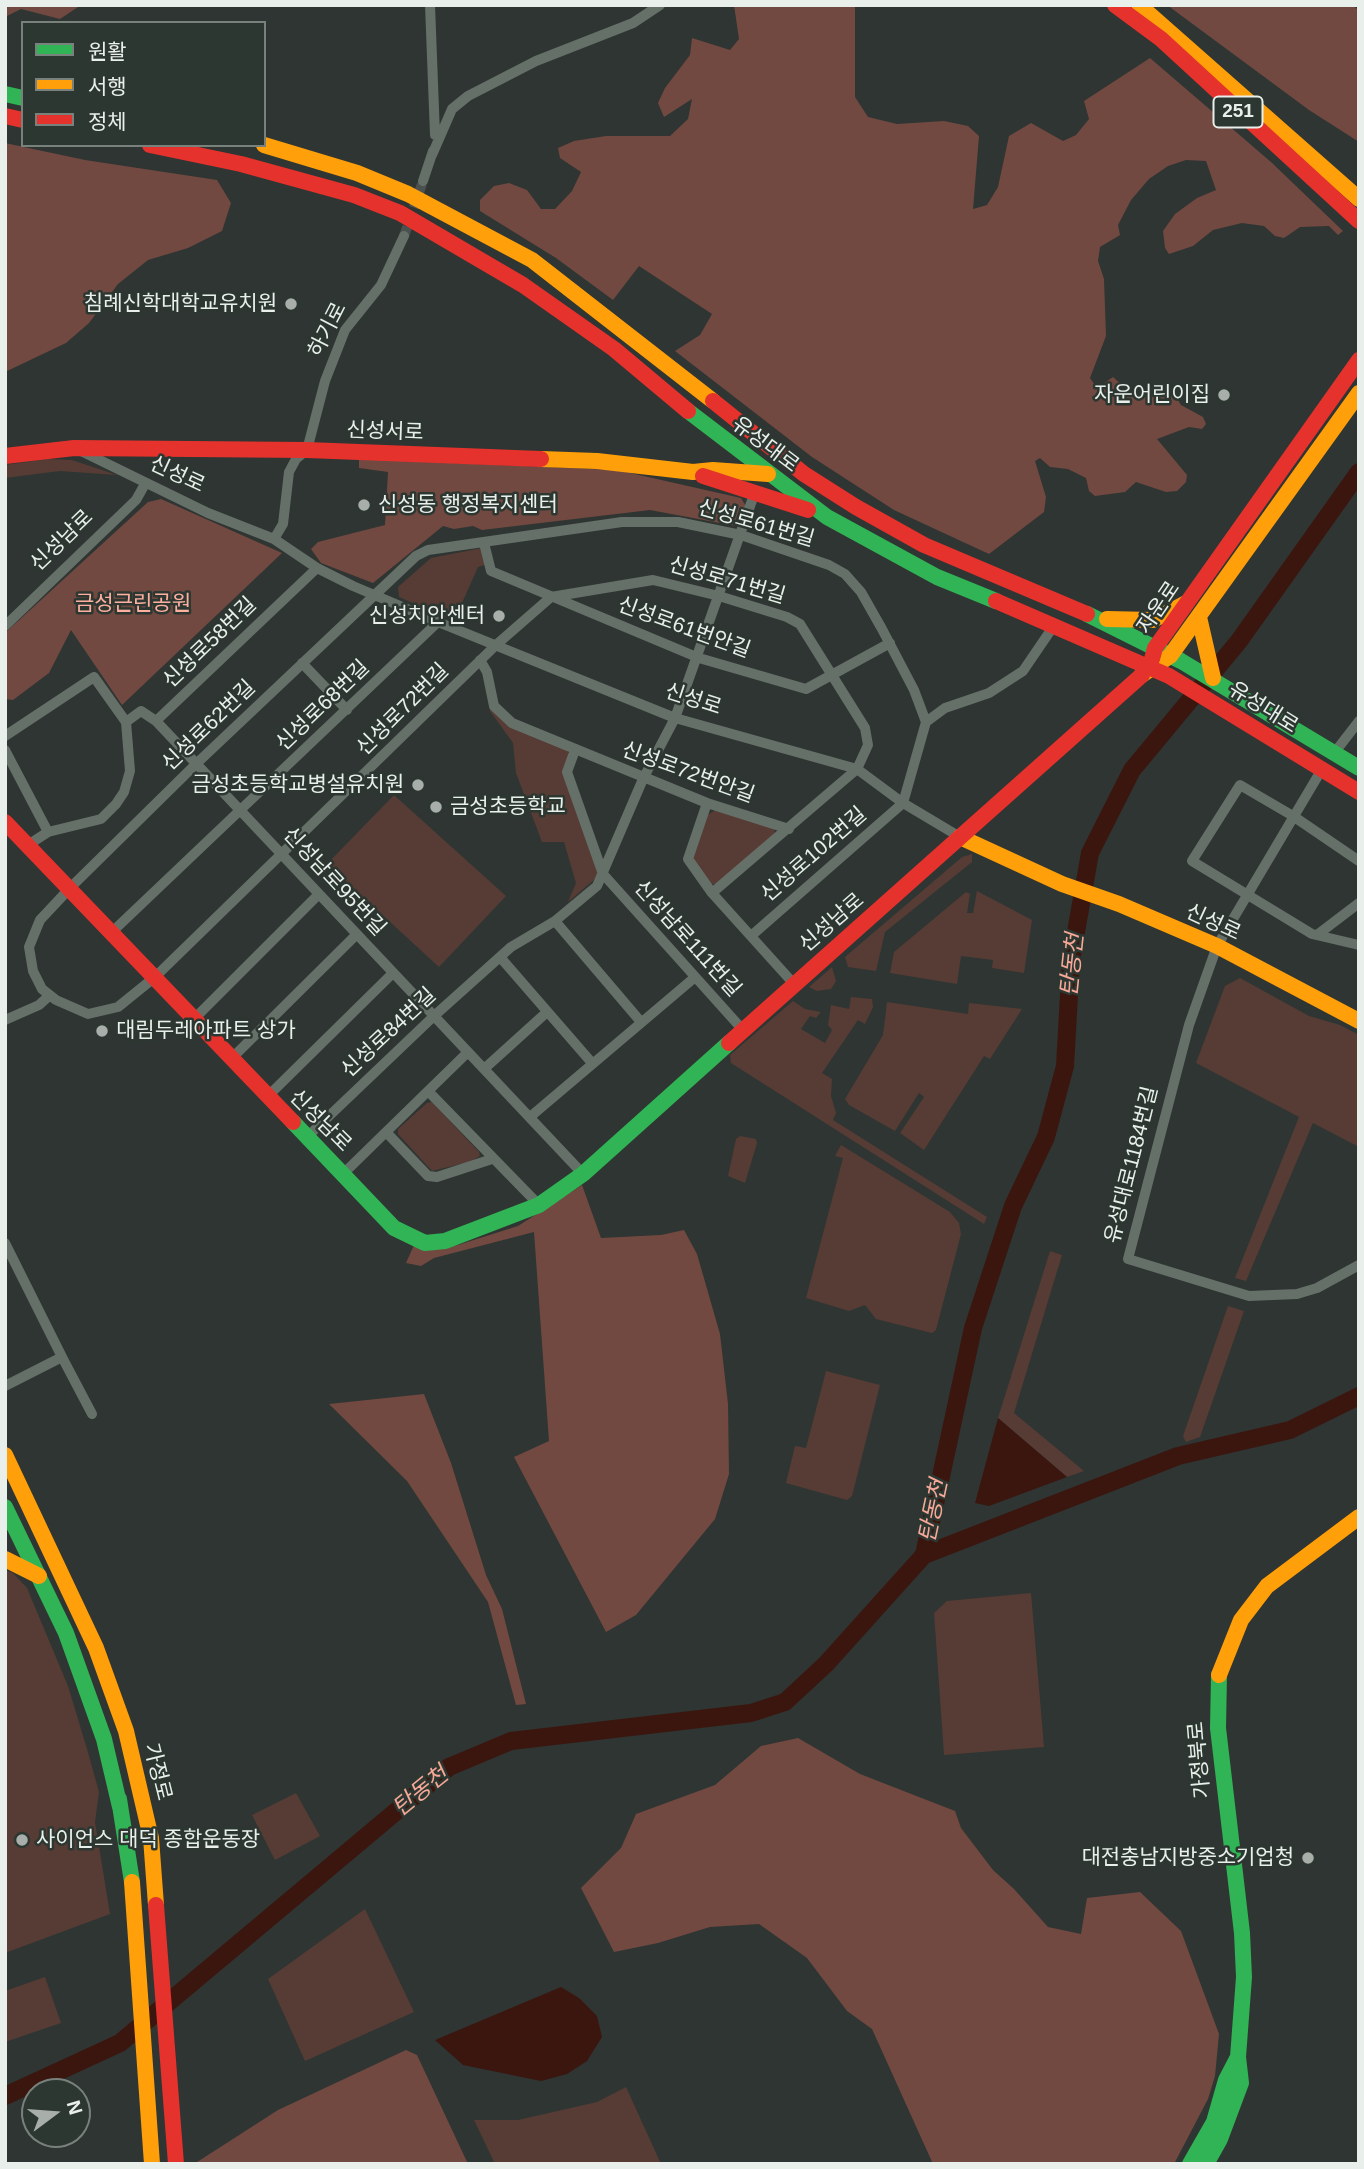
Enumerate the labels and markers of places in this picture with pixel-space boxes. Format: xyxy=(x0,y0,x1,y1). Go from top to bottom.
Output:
place label: 침례신학대학교유치원 xyxy=(84,291,277,317)
marker: 침례신학대학교유치원 xyxy=(283,296,299,312)
place label: 자운어린이집 xyxy=(1094,382,1210,408)
marker: 자운어린이집 xyxy=(1216,387,1232,403)
place label: 신성동 행정복지센터 xyxy=(378,492,558,518)
marker: 신성동 행정복지센터 xyxy=(356,497,372,513)
place label: 신성치안센터 xyxy=(369,603,485,629)
marker: 신성치안센터 xyxy=(491,608,507,624)
place label: 금성초등학교병설유치원 xyxy=(191,772,404,798)
marker: 금성초등학교병설유치원 xyxy=(410,777,426,793)
place label: 금성초등학교 xyxy=(450,794,566,820)
marker: 금성초등학교 xyxy=(428,799,444,815)
place label: 대림두레아파트 상가 xyxy=(116,1018,296,1044)
marker: 대림두레아파트 상가 xyxy=(94,1023,110,1039)
place label: 사이언스 대덕 종합운동장 xyxy=(36,1827,260,1853)
marker: 사이언스 대덕 종합운동장 xyxy=(14,1832,30,1848)
place label: 대전충남지방중소기업청 xyxy=(1081,1845,1294,1871)
marker: 대전충남지방중소기업청 xyxy=(1300,1850,1316,1866)

